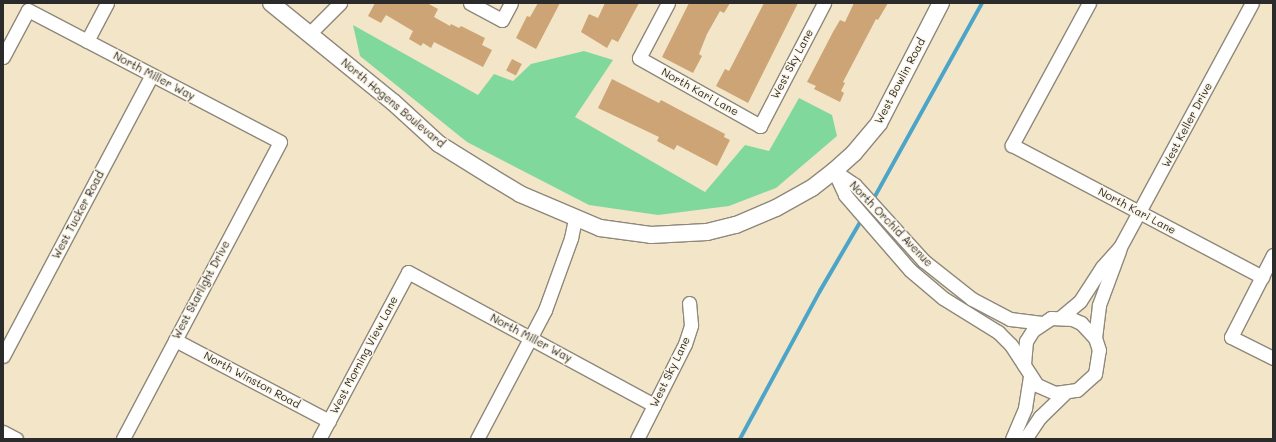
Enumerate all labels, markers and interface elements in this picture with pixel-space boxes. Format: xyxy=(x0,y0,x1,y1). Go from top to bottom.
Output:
street label: West Sky Lane xyxy=(768,27,816,101)
street label: West Bowlin Road xyxy=(872,36,928,126)
street label: North Miller Way xyxy=(111,49,197,103)
street label: North Hogens Boulevard xyxy=(338,56,448,150)
street label: North Kari Lane xyxy=(659,65,741,119)
street label: West Keller Drive xyxy=(1159,80,1215,170)
street label: West Tucker Road xyxy=(49,169,107,261)
street label: North Orchid Avenue xyxy=(847,179,935,269)
street label: North Kari Lane xyxy=(1096,185,1178,237)
street label: West Starlight Drive xyxy=(169,238,233,342)
street label: West Morning View Lane xyxy=(327,294,401,416)
street label: North Miller Way xyxy=(488,311,574,365)
street label: West Sky Lane xyxy=(647,334,693,410)
street label: North Winston Road xyxy=(201,349,303,411)

